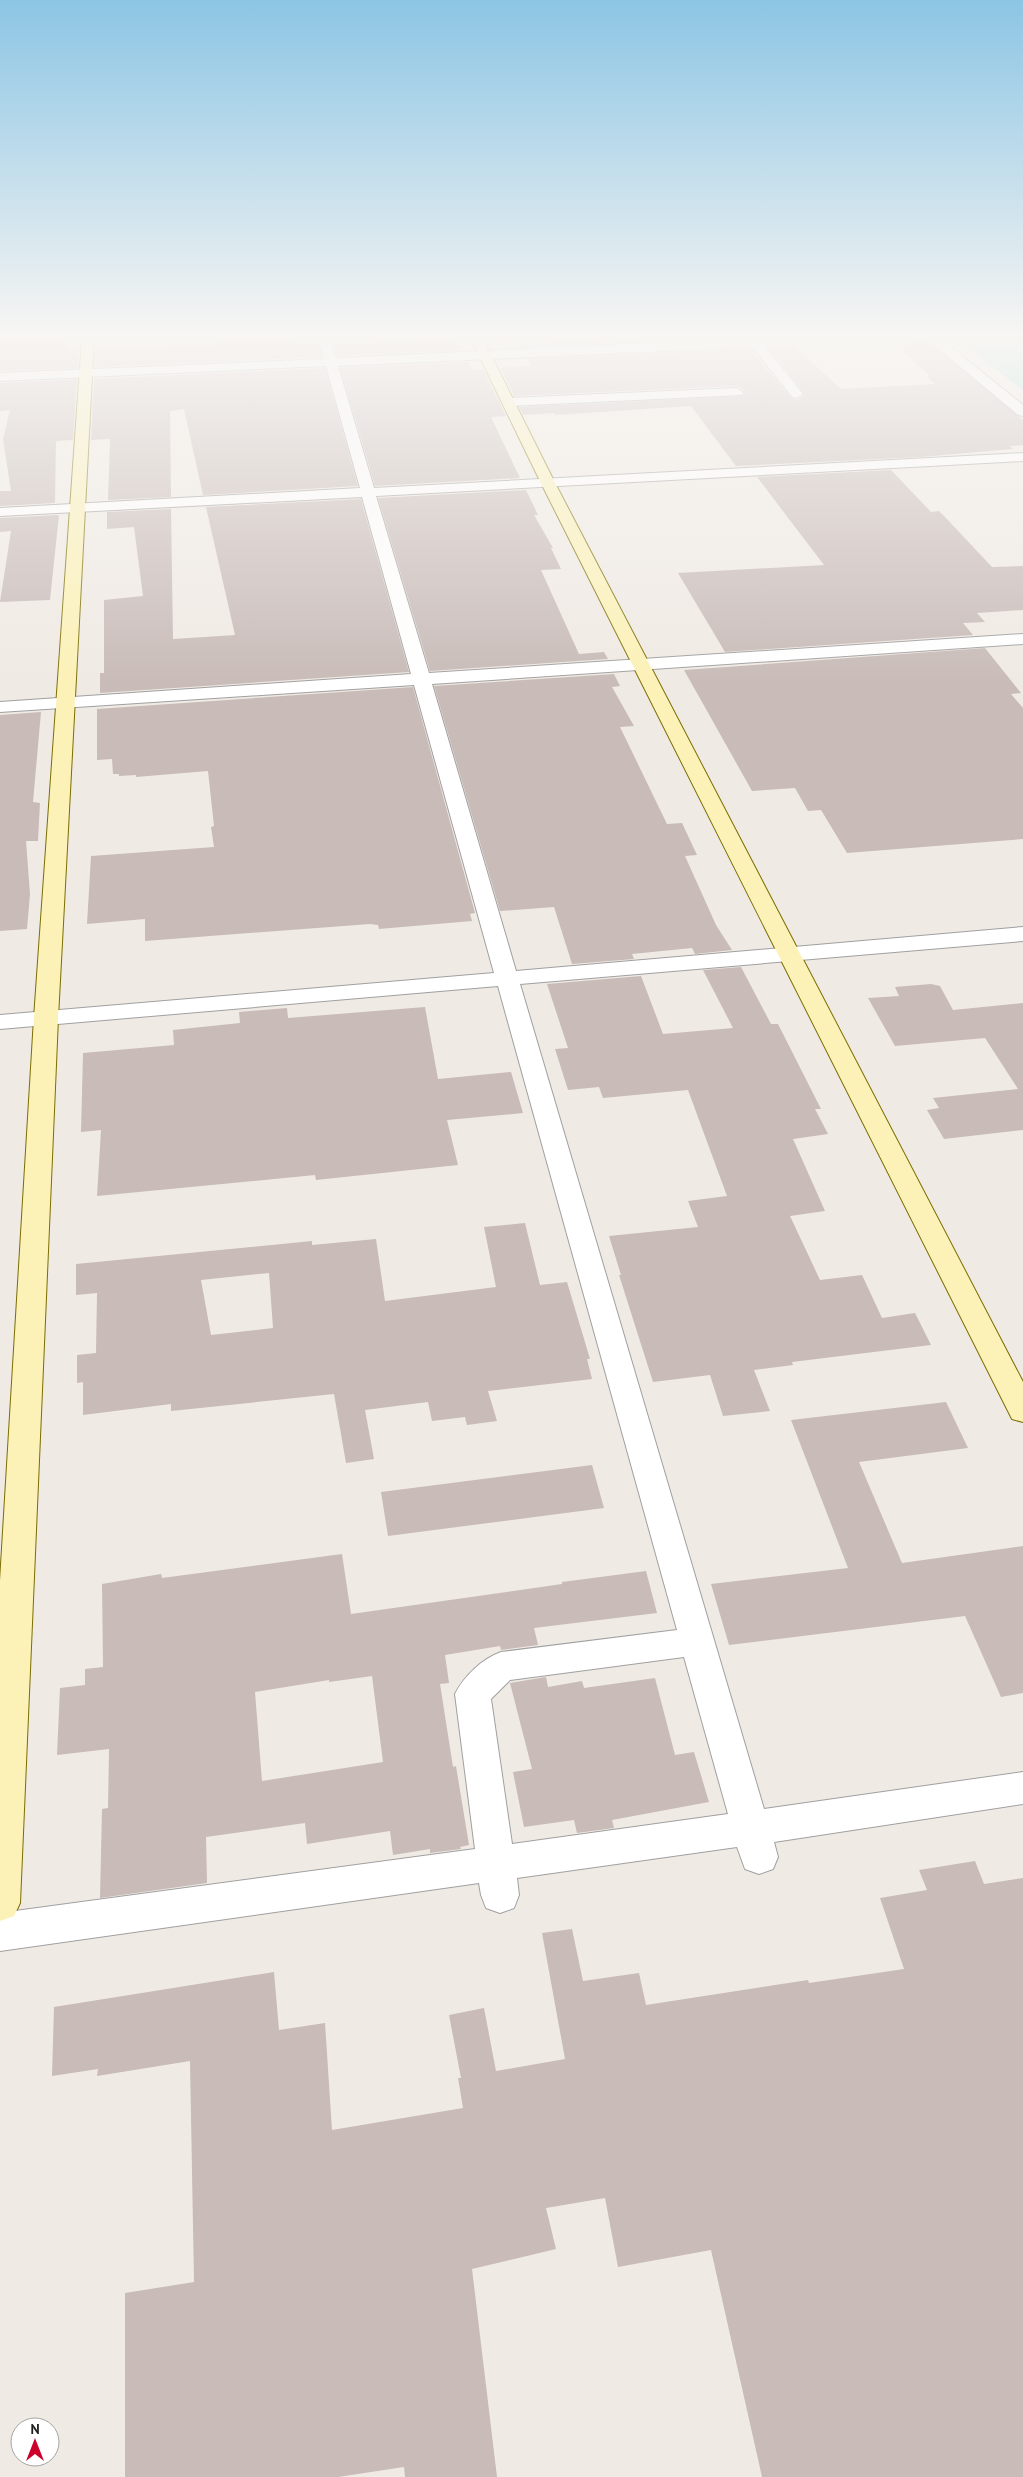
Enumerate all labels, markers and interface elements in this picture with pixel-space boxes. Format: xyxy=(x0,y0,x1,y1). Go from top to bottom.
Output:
north arrow xyxy=(10,2417,60,2467)
text: N xyxy=(30,2420,40,2438)

